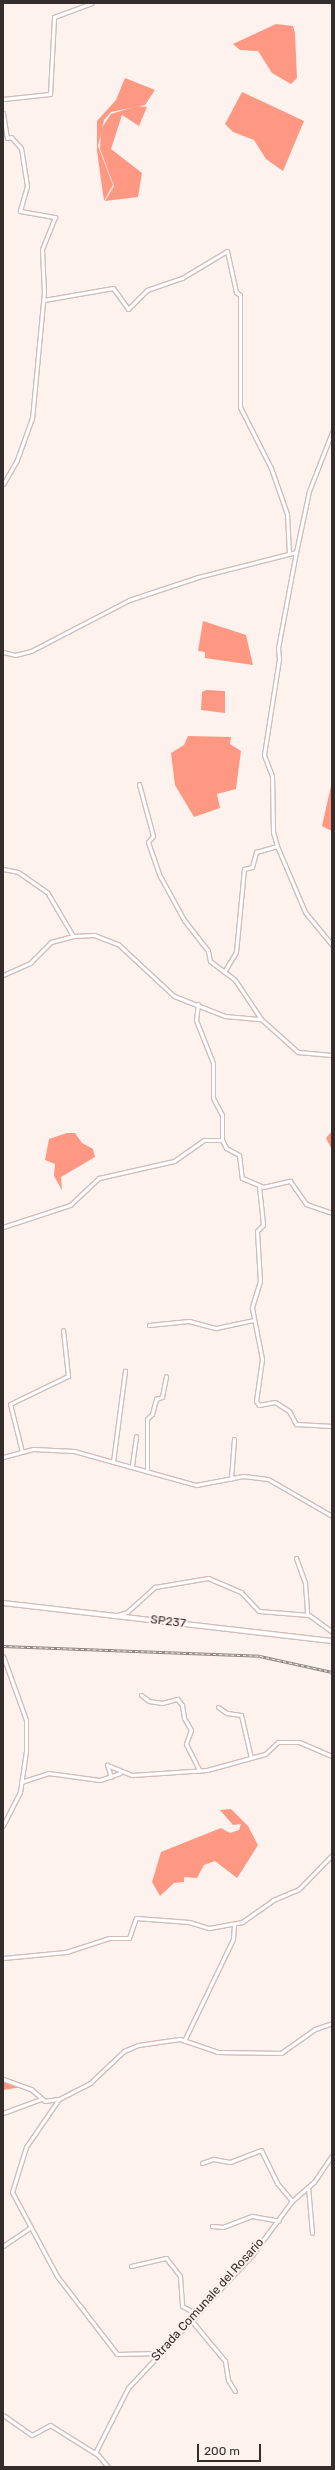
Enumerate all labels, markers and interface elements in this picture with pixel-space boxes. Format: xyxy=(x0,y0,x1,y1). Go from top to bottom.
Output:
street label: SP237 xyxy=(149,1613,187,1631)
street label: Strada Comunale del Rosario xyxy=(149,2235,267,2365)
scale bar xyxy=(199,2436,263,2462)
text: 200 m xyxy=(204,2444,240,2458)

